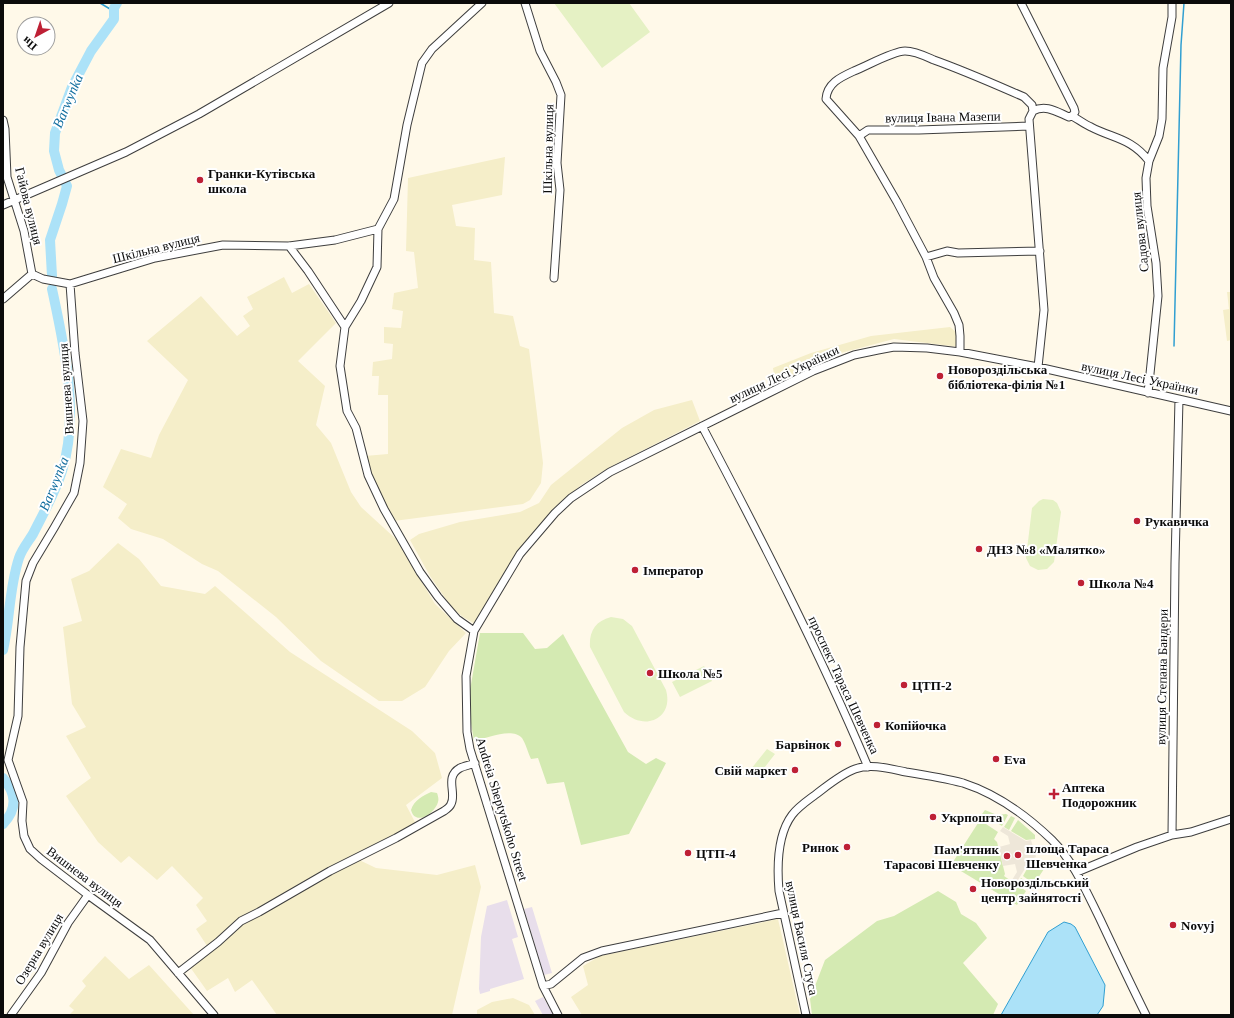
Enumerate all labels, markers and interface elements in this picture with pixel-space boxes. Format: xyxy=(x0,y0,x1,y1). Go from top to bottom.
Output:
north arrow xyxy=(16,16,56,56)
text: Пн xyxy=(20,34,39,53)
water label: Barwynka xyxy=(50,72,86,130)
street label: Шкільна вулиця xyxy=(540,104,556,194)
street label: вулиця Івана Мазепи xyxy=(885,108,1001,126)
street label: Гайова вулиця xyxy=(12,166,46,246)
place label: Гранки-Кутівська школа xyxy=(208,166,316,196)
marker: Гранки-Кутівська школа xyxy=(195,175,205,185)
street label: Садова вулиця xyxy=(1128,191,1152,273)
street label: Шкільна вулиця xyxy=(111,230,201,266)
street label: вулиця Лесі Українки xyxy=(727,342,841,406)
street label: Вишнева вулиця xyxy=(55,343,77,435)
street label: вулиця Лесі Українки xyxy=(1080,358,1200,398)
place label: Новороздільська бібліотека-філія №1 xyxy=(948,362,1065,392)
marker: Новороздільська бібліотека-філія №1 xyxy=(935,371,945,381)
water label: Barwynka xyxy=(36,455,72,513)
place label: Рукавичка xyxy=(1145,514,1209,529)
marker: Рукавичка xyxy=(1132,516,1142,526)
place label: ДНЗ №8 «Малятко» xyxy=(987,542,1105,557)
marker: ДНЗ №8 «Малятко» xyxy=(974,544,984,554)
place label: Імператор xyxy=(643,563,704,578)
marker: Імператор xyxy=(630,565,640,575)
place label: Школа №4 xyxy=(1089,576,1154,591)
marker: Школа №4 xyxy=(1076,578,1086,588)
street label: вулиця Степана Бандери xyxy=(1153,609,1171,745)
street label: проспект Тараса Шевченка xyxy=(805,614,883,756)
place label: Школа №5 xyxy=(658,666,723,681)
marker: Школа №5 xyxy=(645,668,655,678)
place label: ЦТП-2 xyxy=(912,678,952,693)
marker: ЦТП-2 xyxy=(899,680,909,690)
place label: Копійочка xyxy=(885,718,947,733)
marker: Копійочка xyxy=(872,720,882,730)
street label: Andreia Sheptytskoho Street xyxy=(473,735,531,883)
place label: Барвінок xyxy=(776,737,831,752)
marker: Барвінок xyxy=(833,739,843,749)
place label: Eva xyxy=(1004,752,1026,767)
marker: Eva xyxy=(991,754,1001,764)
place label: Свiй маркет xyxy=(714,763,788,778)
marker: Свiй маркет xyxy=(790,765,800,775)
place label: Аптека Подорожник xyxy=(1062,780,1137,810)
marker: Аптека Подорожник xyxy=(1049,789,1059,799)
place label: Укрпошта xyxy=(941,810,1003,825)
marker: Укрпошта xyxy=(928,812,938,822)
place label: Ринок xyxy=(802,840,839,855)
place label: площа Тараса Шевченка xyxy=(1026,841,1110,871)
marker: Ринок xyxy=(842,842,852,852)
place label: Пам'ятник Тарасові Шевченку xyxy=(884,842,1000,872)
street label: Вишнева вулиця xyxy=(44,844,126,910)
place label: ЦТП-4 xyxy=(696,846,736,861)
marker: ЦТП-4 xyxy=(683,848,693,858)
marker: площа Тараса Шевченка xyxy=(1013,850,1023,860)
marker: Пам'ятник Тарасові Шевченку xyxy=(1002,851,1012,861)
place label: Новороздільський центр зайнятості xyxy=(981,875,1089,905)
street label: вулиця Василя Стуса xyxy=(783,880,821,997)
marker: Новороздільський центр зайнятості xyxy=(968,884,978,894)
street label: Озерна вулиця xyxy=(12,911,66,987)
place label: Novyj xyxy=(1181,918,1214,933)
marker: Novyj xyxy=(1168,920,1178,930)

